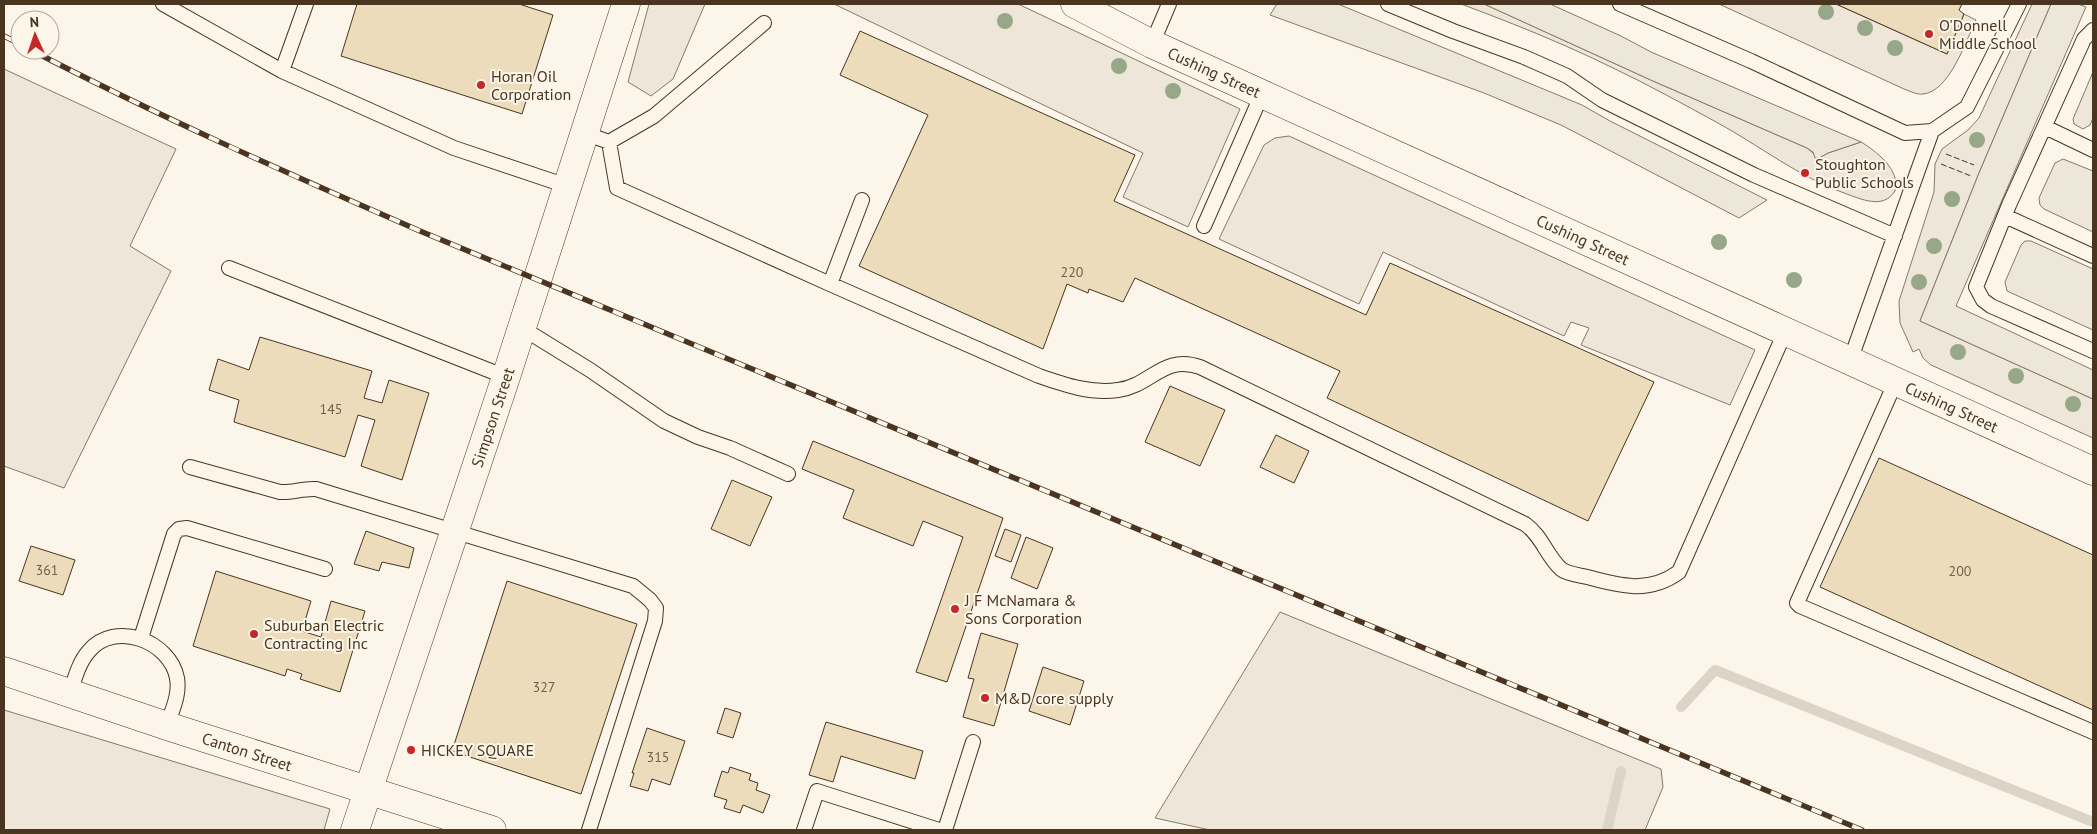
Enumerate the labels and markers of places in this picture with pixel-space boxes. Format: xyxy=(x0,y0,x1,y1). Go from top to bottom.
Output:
place label: O'Donnell Middle School xyxy=(1939,15,2037,53)
marker: O'Donnell Middle School xyxy=(1923,28,1935,40)
place label: Horan Oil Corporation xyxy=(491,66,571,104)
marker: Horan Oil Corporation xyxy=(475,79,487,91)
place label: Stoughton Public Schools xyxy=(1815,154,1914,192)
marker: Stoughton Public Schools xyxy=(1799,167,1811,179)
place label: J F McNamara & Sons Corporation xyxy=(964,590,1082,628)
marker: J F McNamara & Sons Corporation xyxy=(949,603,961,615)
place label: Suburban Electric Contracting Inc xyxy=(264,615,384,653)
marker: Suburban Electric Contracting Inc xyxy=(248,628,260,640)
place label: M&D core supply xyxy=(995,688,1114,708)
marker: M&D core supply xyxy=(979,692,991,704)
place label: HICKEY SQUARE xyxy=(421,740,534,760)
marker: HICKEY SQUARE xyxy=(405,744,417,756)

